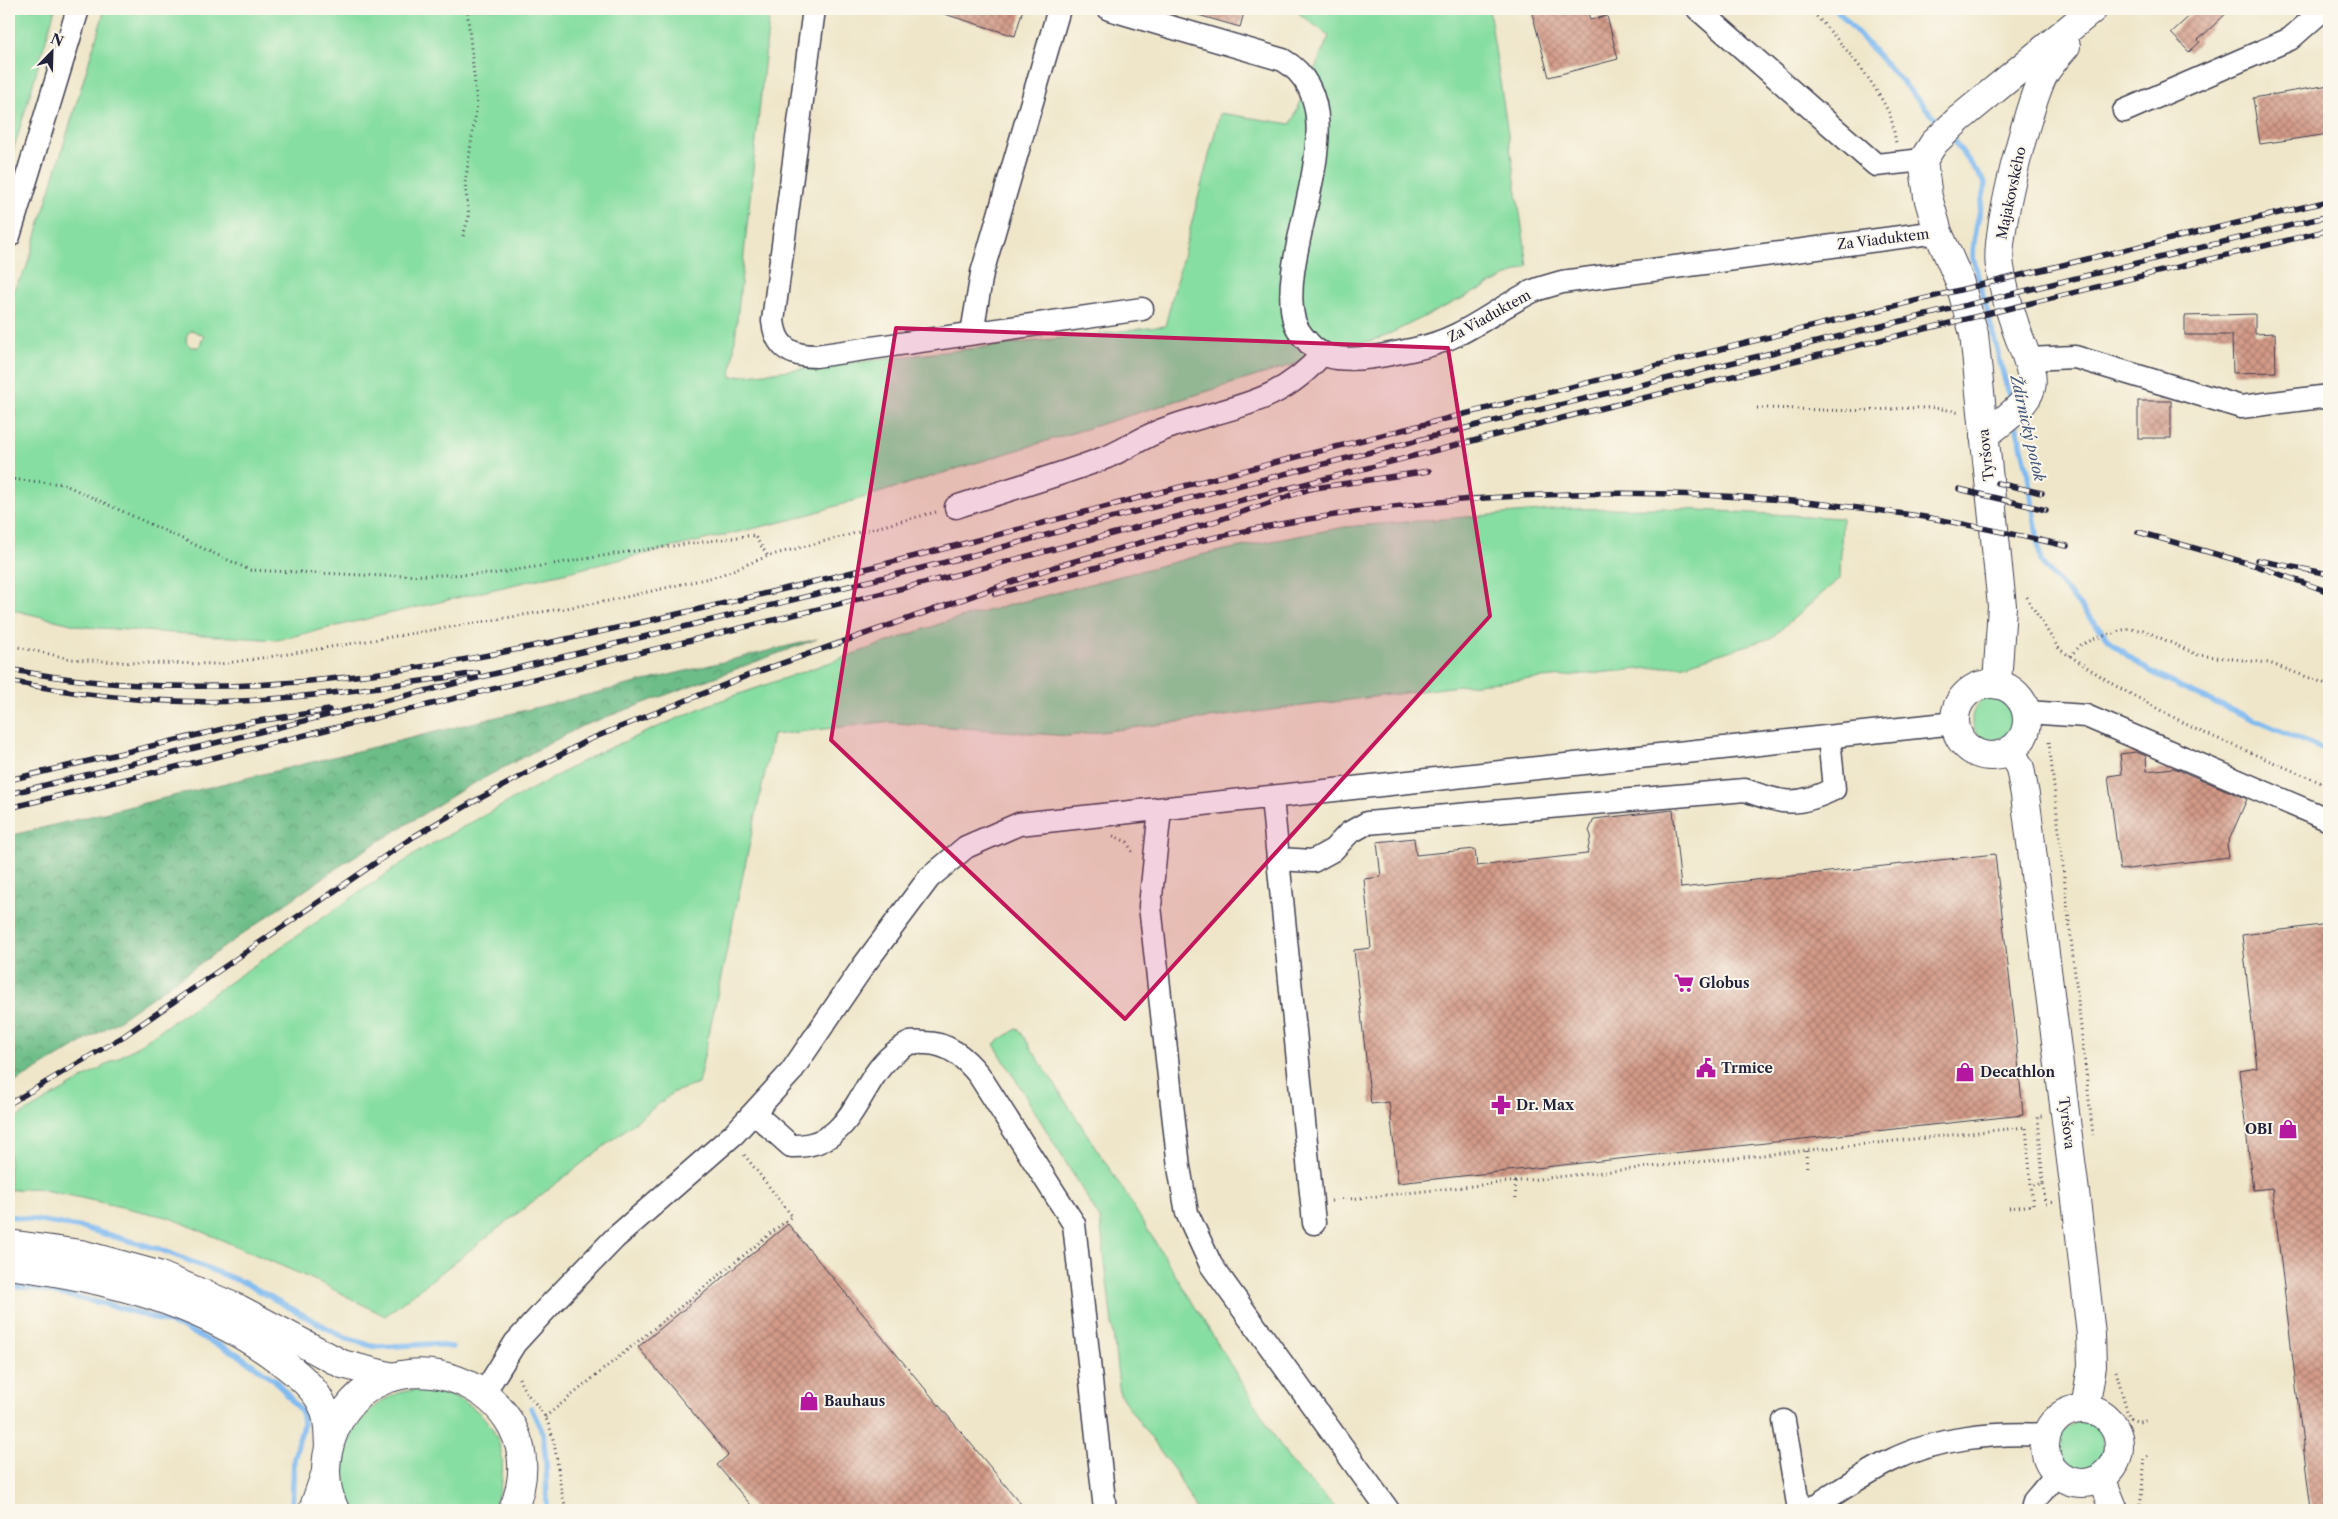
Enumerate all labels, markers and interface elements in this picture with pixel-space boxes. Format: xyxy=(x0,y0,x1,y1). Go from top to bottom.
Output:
north arrow xyxy=(28,28,78,78)
text: N xyxy=(48,29,66,51)
street label: Majakovského xyxy=(1992,145,2030,241)
street label: Za Viaduktem xyxy=(1836,224,1930,254)
street label: Za Viaduktem xyxy=(1444,286,1534,346)
water label: Ždírnický potok xyxy=(2006,372,2050,483)
street label: Tyršova xyxy=(1974,427,1998,482)
supermarket icon: Globus xyxy=(1673,972,1695,994)
place label: Globus xyxy=(1699,974,1750,992)
public building icon: Trmice xyxy=(1695,1057,1717,1079)
place label: Trmice xyxy=(1721,1059,1773,1077)
shop icon: Decathlon xyxy=(1954,1061,1976,1083)
place label: Decathlon xyxy=(1980,1063,2055,1081)
pharmacy icon: Dr. Max xyxy=(1490,1094,1512,1116)
place label: Dr. Max xyxy=(1516,1096,1575,1114)
street label: Tyršova xyxy=(2055,1096,2079,1151)
shop icon: OBI xyxy=(2277,1118,2299,1140)
place label: OBI xyxy=(2245,1120,2273,1138)
shop icon: Bauhaus xyxy=(798,1390,820,1412)
place label: Bauhaus xyxy=(824,1392,885,1410)

